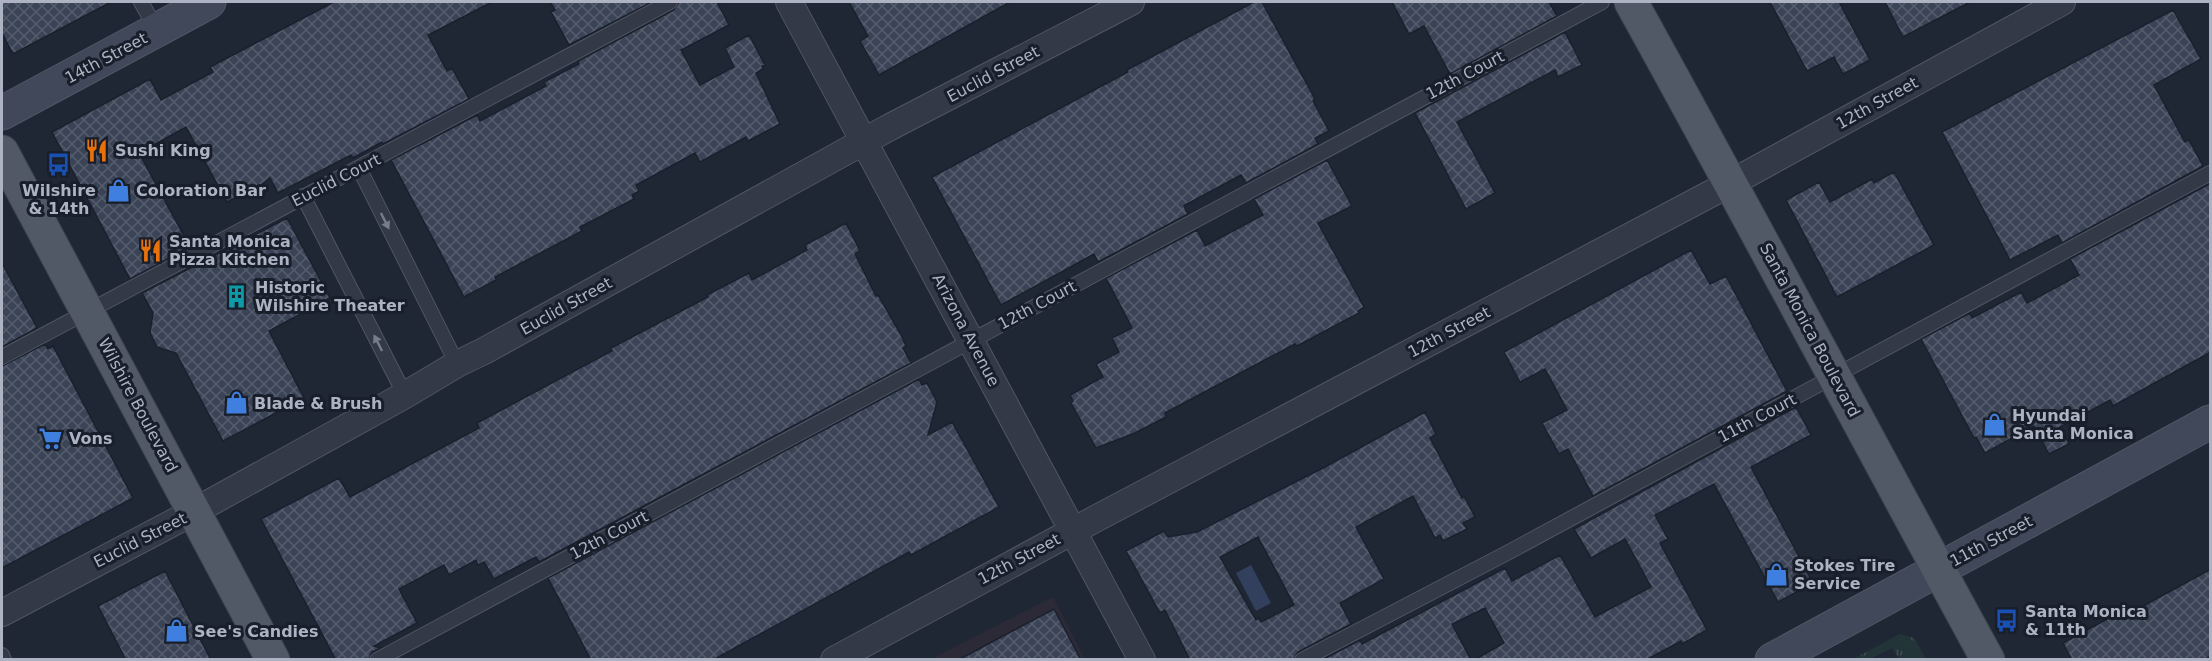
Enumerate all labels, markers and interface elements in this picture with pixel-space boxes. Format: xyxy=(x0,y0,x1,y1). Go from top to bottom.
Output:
street label: 14th Street xyxy=(62,28,150,88)
street label: Euclid Street xyxy=(944,42,1042,106)
street label: 12th Court xyxy=(1423,46,1507,104)
street label: 12th Street xyxy=(1833,73,1921,133)
restaurant icon: Sushi King xyxy=(84,137,110,163)
place label: Sushi King xyxy=(115,141,211,160)
street label: Euclid Court xyxy=(288,149,384,211)
bus stop icon: Wilshire & 14th xyxy=(46,152,72,178)
shop icon: Coloration Bar xyxy=(105,177,131,203)
place label: Wilshire & 14th xyxy=(22,181,96,218)
place label: Coloration Bar xyxy=(136,181,266,200)
one-way arrow xyxy=(380,212,390,229)
place label: Santa Monica Pizza Kitchen xyxy=(169,232,291,269)
restaurant icon: Santa Monica Pizza Kitchen xyxy=(138,237,164,263)
street label: Santa Monica Boulevard xyxy=(1756,240,1864,420)
street label: Arizona Avenue xyxy=(928,271,1004,389)
street label: Euclid Street xyxy=(517,273,615,339)
street label: 12th Court xyxy=(995,276,1079,334)
place label: Historic Wilshire Theater xyxy=(255,278,405,315)
building icon: Historic Wilshire Theater xyxy=(224,283,250,309)
street label: 12th Street xyxy=(1405,302,1493,362)
one-way arrow xyxy=(374,334,384,352)
street label: Wilshire Boulevard xyxy=(95,335,181,475)
street label: 11th Court xyxy=(1715,389,1799,447)
shop icon: Blade & Brush xyxy=(223,390,249,416)
place label: Blade & Brush xyxy=(254,394,382,413)
place label: Hyundai Santa Monica xyxy=(2012,406,2134,443)
shop icon: Hyundai Santa Monica xyxy=(1981,411,2007,437)
supermarket icon: Vons xyxy=(38,425,64,451)
place label: Vons xyxy=(69,429,112,448)
street label: 12th Court xyxy=(567,506,651,564)
street label: Euclid Street xyxy=(90,508,190,572)
street label: 11th Street xyxy=(1947,511,2035,571)
street label: 12th Street xyxy=(975,529,1063,589)
place label: Stokes Tire Service xyxy=(1794,556,1896,593)
shop icon: Stokes Tire Service xyxy=(1763,561,1789,587)
place label: Santa Monica & 11th xyxy=(2025,602,2147,639)
bus stop icon: Santa Monica & 11th xyxy=(1994,607,2020,633)
shop icon: See's Candies xyxy=(163,618,189,644)
place label: See's Candies xyxy=(194,622,318,641)

